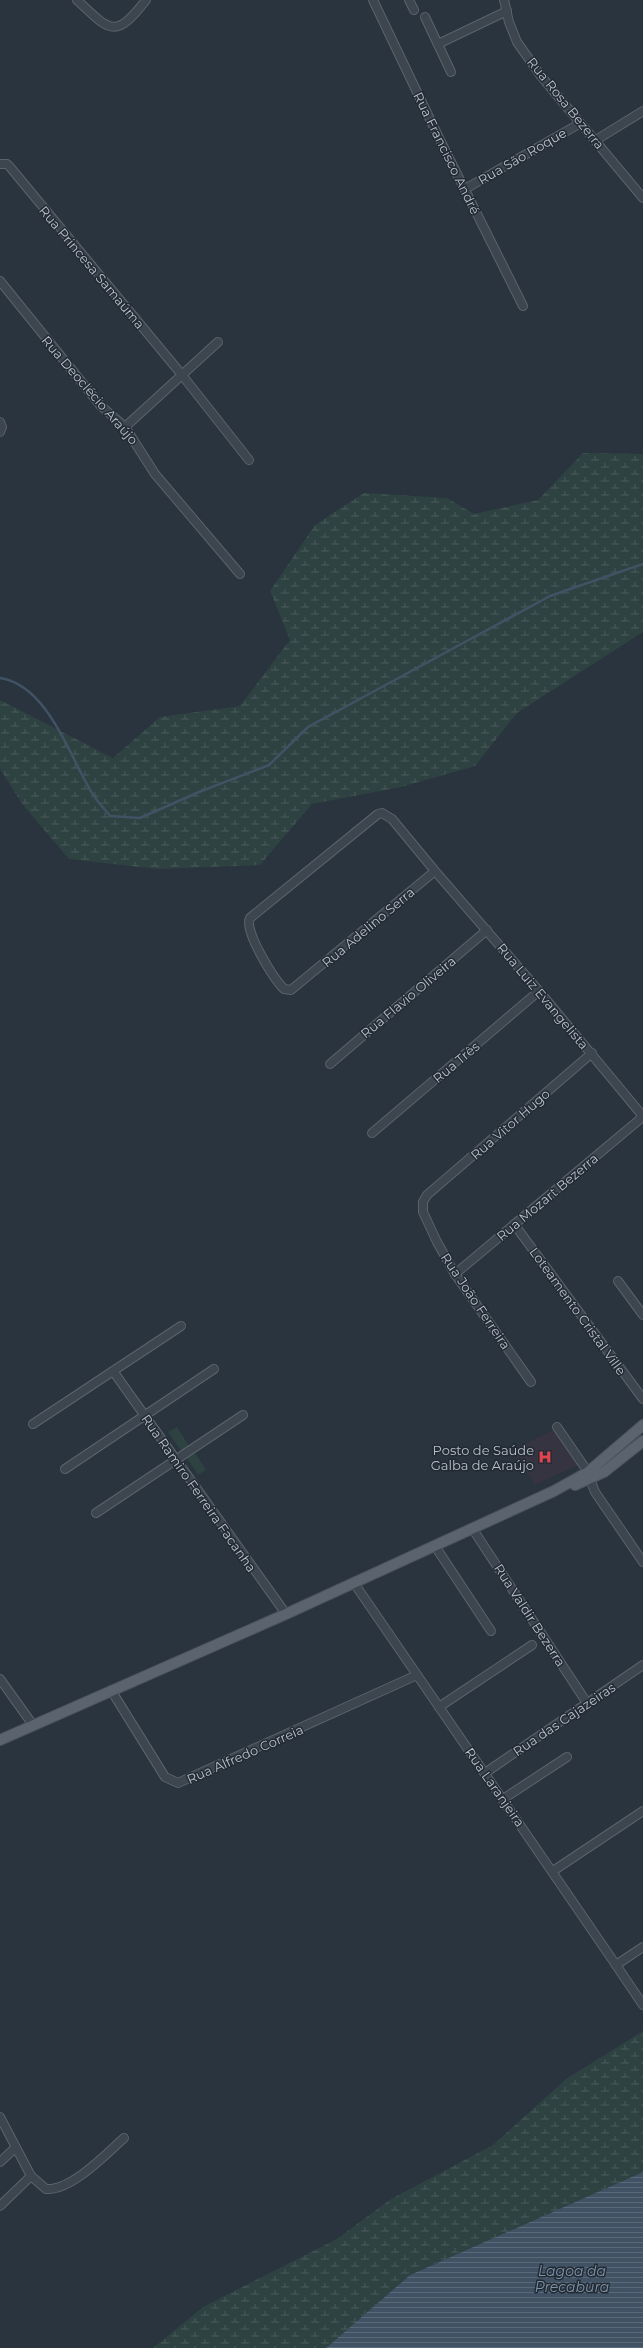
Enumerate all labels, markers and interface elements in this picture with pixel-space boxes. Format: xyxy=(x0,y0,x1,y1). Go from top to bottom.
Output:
street label: Rua Rosa Bezerra xyxy=(524,54,608,152)
street label: Rua Francisco André xyxy=(410,89,484,217)
street label: Rua São Roque xyxy=(475,124,569,188)
street label: Rua Princesa Samaúma xyxy=(36,202,148,332)
street label: Rua Deoclécio Araújo xyxy=(38,332,142,448)
street label: Rua Adelino Serra xyxy=(319,884,417,970)
street label: Rua Luiz Evangelista xyxy=(494,940,592,1052)
street label: Rua Flavio Oliveira xyxy=(357,953,459,1041)
street label: Rua Três xyxy=(430,1038,482,1086)
street label: Rua Vitor Hugo xyxy=(467,1085,553,1163)
street label: Rua Mozart Bezerra xyxy=(493,1150,601,1244)
street label: Loteamento Cristal Ville xyxy=(526,1244,630,1378)
street label: Rua João Ferreira xyxy=(438,1250,514,1352)
street label: Rua Ramiro Ferreira Facanha xyxy=(138,1411,260,1575)
place label: Posto de Saúde Galba de Araújo xyxy=(431,1442,534,1473)
hospital icon: Posto de Saúde Galba de Araújo xyxy=(537,1449,553,1465)
street label: Rua Valdir Bezerra xyxy=(491,1561,569,1669)
street label: Rua das Cajazeiras xyxy=(510,1679,618,1759)
street label: Rua Alfredo Correia xyxy=(184,1721,306,1787)
street label: Rua Laranjeira xyxy=(462,1744,528,1830)
water label: Lagoa da Precabura xyxy=(535,2262,609,2296)

